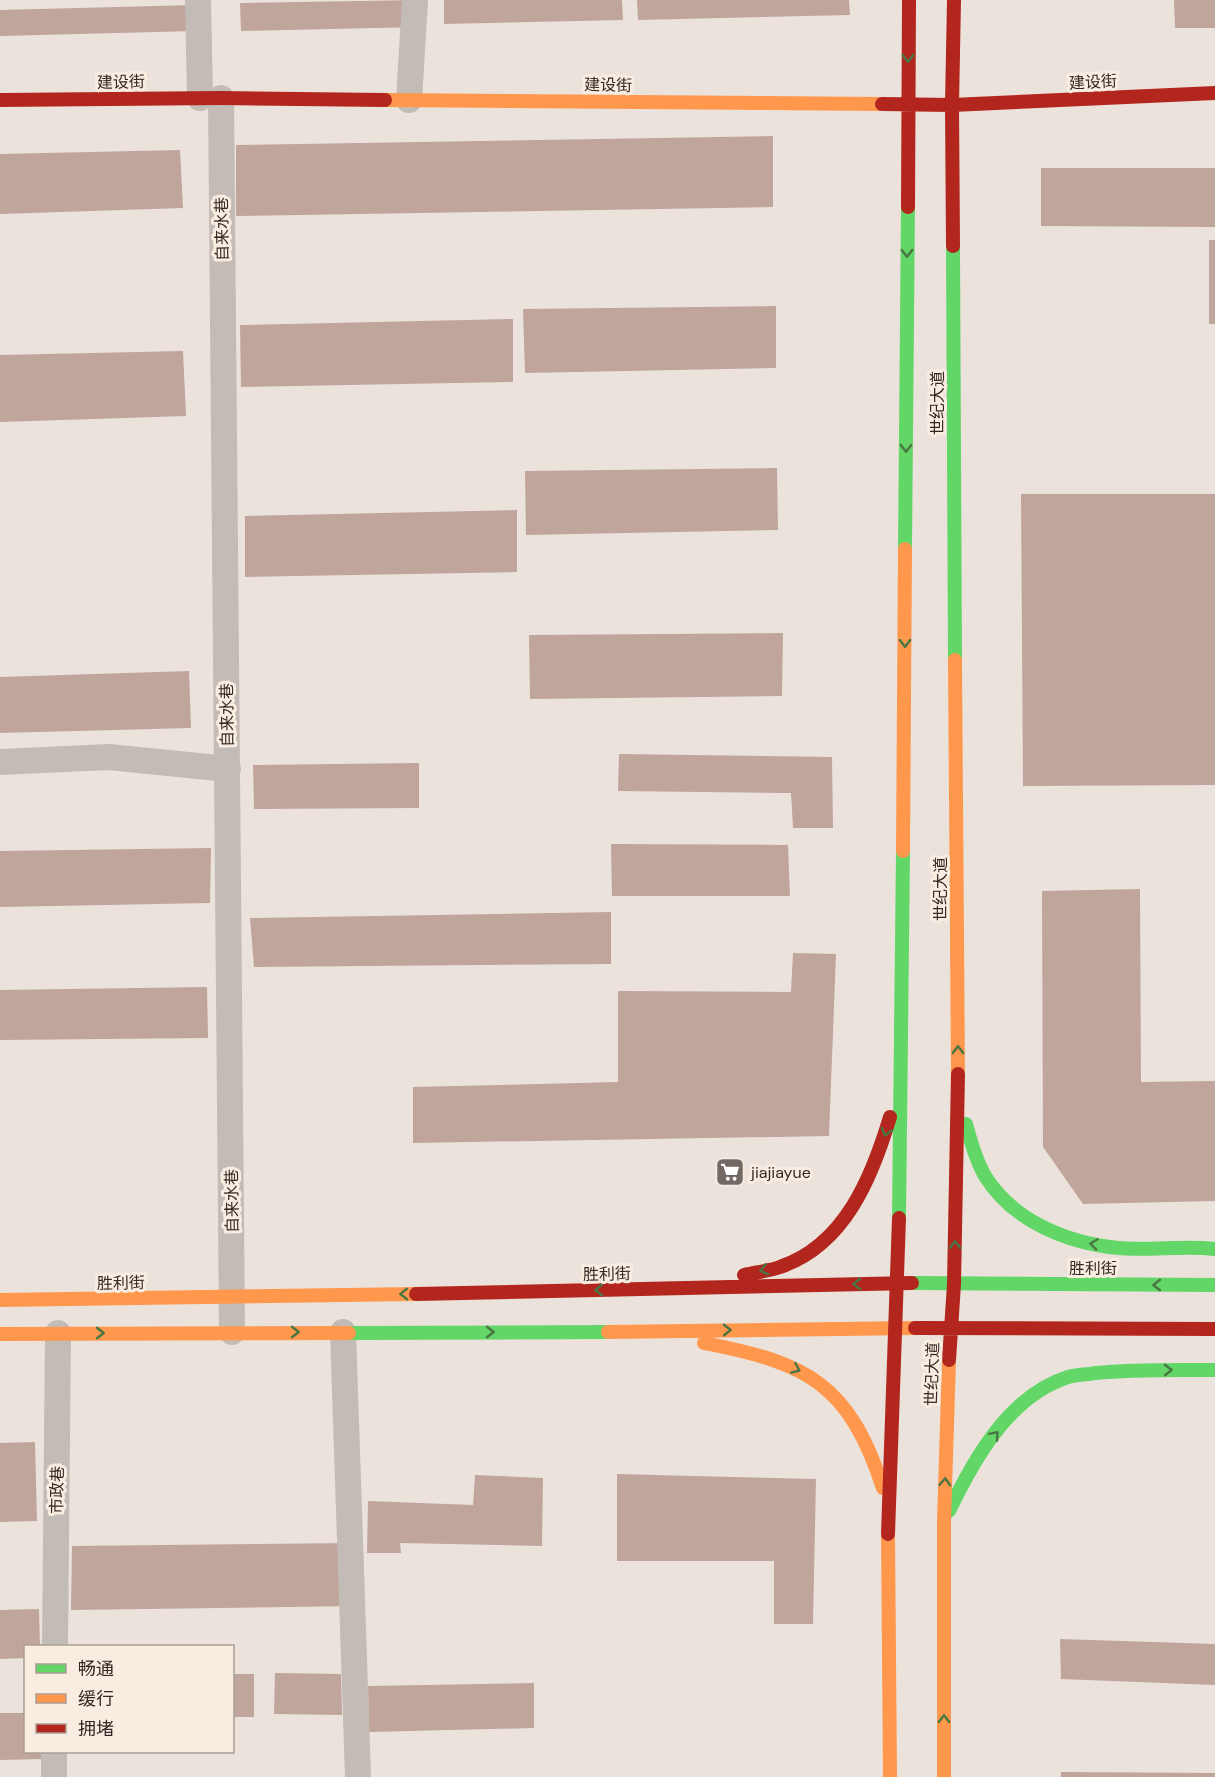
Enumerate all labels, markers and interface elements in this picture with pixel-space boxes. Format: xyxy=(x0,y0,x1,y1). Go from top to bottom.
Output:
one-way arrow xyxy=(902,54,914,63)
street label: 建设街 xyxy=(1068,70,1118,94)
street label: 建设街 xyxy=(97,71,145,93)
street label: 建设街 xyxy=(584,74,632,96)
street label: 自来水巷 xyxy=(211,197,233,261)
one-way arrow xyxy=(901,249,913,258)
street label: 世纪大道 xyxy=(927,371,948,435)
one-way arrow xyxy=(900,444,912,453)
one-way arrow xyxy=(899,639,911,648)
street label: 自来水巷 xyxy=(216,683,238,747)
street label: 世纪大道 xyxy=(930,857,951,921)
one-way arrow xyxy=(952,1045,964,1054)
one-way arrow xyxy=(881,1126,893,1136)
supermarket icon: jiajiayue xyxy=(714,1156,746,1188)
place label: jiajiayue xyxy=(750,1162,811,1183)
street label: 自来水巷 xyxy=(221,1169,243,1233)
one-way arrow xyxy=(1089,1239,1099,1251)
one-way arrow xyxy=(949,1240,961,1249)
street label: 胜利街 xyxy=(1069,1258,1117,1279)
street label: 胜利街 xyxy=(583,1263,631,1285)
one-way arrow xyxy=(759,1263,769,1276)
street label: 胜利街 xyxy=(97,1272,145,1294)
one-way arrow xyxy=(852,1278,861,1290)
one-way arrow xyxy=(1152,1279,1161,1291)
one-way arrow xyxy=(594,1284,603,1296)
one-way arrow xyxy=(399,1288,408,1301)
one-way arrow xyxy=(723,1324,732,1337)
one-way arrow xyxy=(291,1326,300,1338)
one-way arrow xyxy=(486,1326,495,1338)
one-way arrow xyxy=(96,1327,105,1339)
street label: 世纪大道 xyxy=(920,1342,944,1406)
one-way arrow xyxy=(789,1362,800,1374)
one-way arrow xyxy=(1163,1364,1172,1376)
one-way arrow xyxy=(988,1431,999,1442)
street label: 市政巷 xyxy=(46,1466,68,1514)
one-way arrow xyxy=(939,1477,952,1486)
legend xyxy=(24,1645,234,1753)
text: 畅通 xyxy=(78,1657,114,1681)
text: 缓行 xyxy=(78,1687,114,1711)
one-way arrow xyxy=(938,1714,950,1723)
text: 拥堵 xyxy=(78,1717,114,1741)

